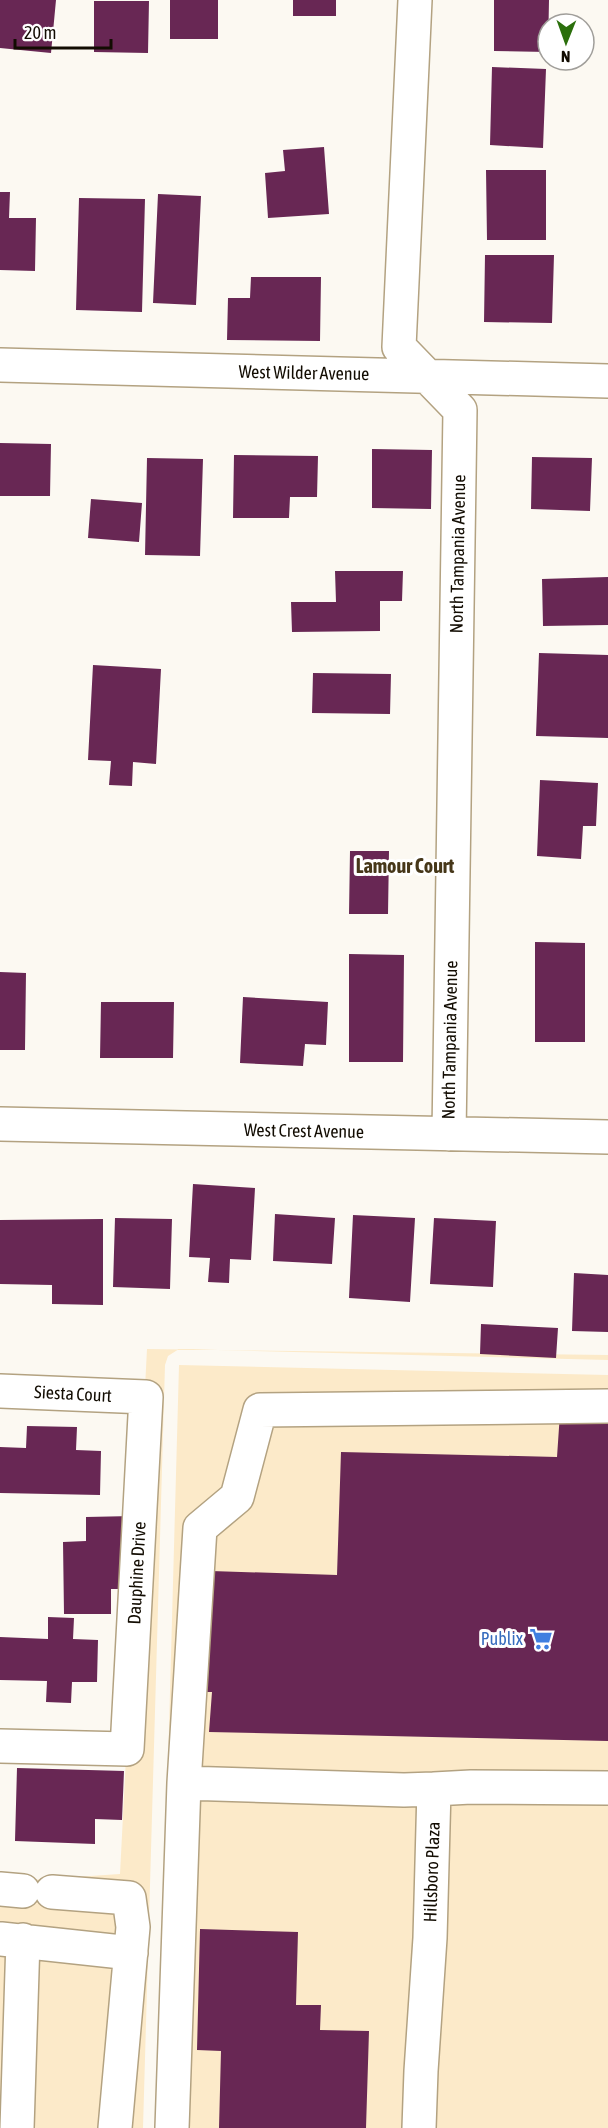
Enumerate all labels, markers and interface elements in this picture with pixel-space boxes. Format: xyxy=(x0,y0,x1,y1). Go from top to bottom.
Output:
scale bar xyxy=(15,12,111,50)
north arrow xyxy=(536,12,596,72)
text: 20 m xyxy=(24,22,56,43)
text: N xyxy=(561,48,571,66)
street label: West Wilder Avenue xyxy=(238,361,370,384)
street label: North Tampania Avenue xyxy=(446,474,469,634)
district label: Lamour Court xyxy=(356,854,455,877)
street label: North Tampania Avenue xyxy=(438,960,461,1120)
street label: West Crest Avenue xyxy=(244,1119,364,1142)
street label: Siesta Court xyxy=(34,1381,112,1406)
street label: Dauphine Drive xyxy=(123,1521,150,1625)
supermarket icon: Publix xyxy=(528,1626,554,1652)
place label: Publix xyxy=(481,1628,523,1649)
street label: Hillsboro Plaza xyxy=(419,1821,444,1923)

